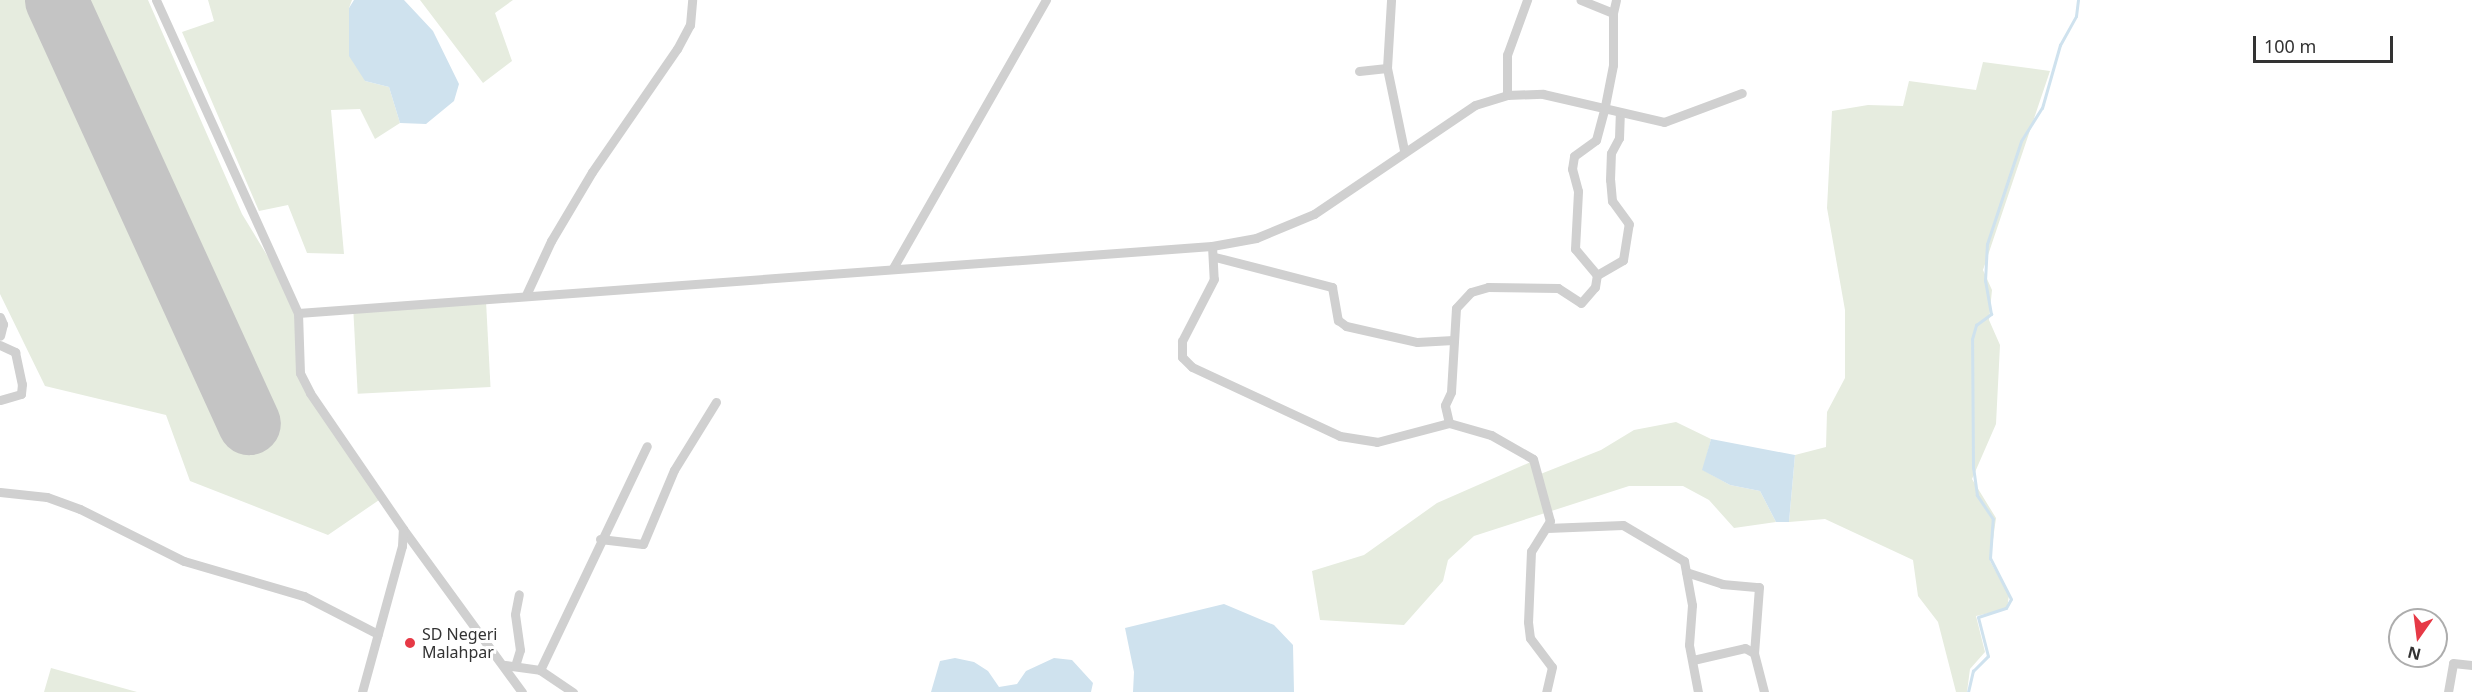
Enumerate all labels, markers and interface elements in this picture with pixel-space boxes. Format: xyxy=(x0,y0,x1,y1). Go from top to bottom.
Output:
scale bar xyxy=(2256,24,2396,62)
text: 100 m xyxy=(2264,34,2316,58)
north arrow xyxy=(2388,608,2448,668)
place label: SD Negeri Malahpar xyxy=(422,624,497,662)
marker: SD Negeri Malahpar xyxy=(403,636,417,650)
text: N xyxy=(2405,641,2423,666)

